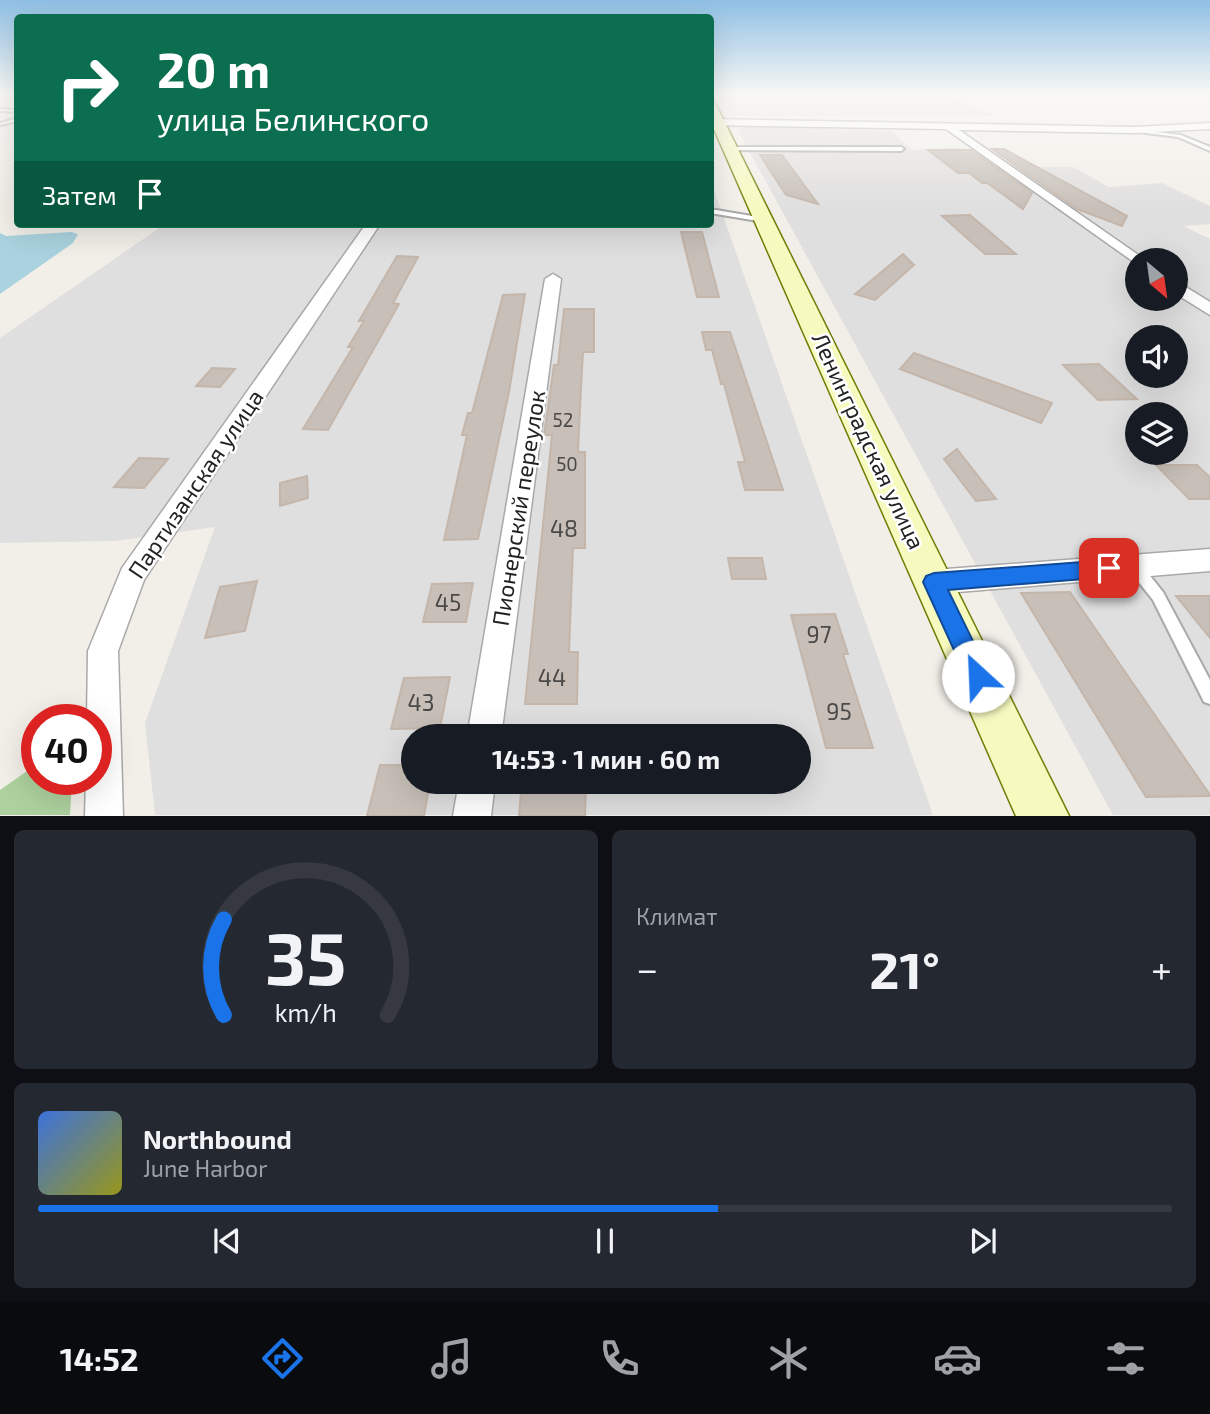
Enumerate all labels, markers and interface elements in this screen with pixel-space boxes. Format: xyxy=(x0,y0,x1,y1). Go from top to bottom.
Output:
text: 20 m xyxy=(157,39,270,98)
icon: right xyxy=(42,42,133,133)
text: улица Белинского xyxy=(157,99,429,137)
icon: arrive xyxy=(131,175,169,213)
text: Затем xyxy=(42,179,117,210)
north arrow xyxy=(1125,248,1188,312)
map controls xyxy=(1125,248,1188,465)
button: sound xyxy=(1125,325,1188,388)
street label: Ленинградская улица xyxy=(805,328,931,554)
street label: Партизанская улица xyxy=(122,384,270,584)
street label: Пионерский переулок xyxy=(486,388,551,628)
button: layers xyxy=(1125,402,1188,465)
house number: 52 xyxy=(553,408,573,431)
house number: 50 xyxy=(556,452,578,475)
house number: 48 xyxy=(550,514,578,542)
pin xyxy=(1079,538,1139,598)
icon: arrive xyxy=(1090,549,1128,587)
house number: 45 xyxy=(435,588,461,616)
house number: 97 xyxy=(807,620,832,648)
position arrow xyxy=(941,639,1015,713)
house number: 44 xyxy=(538,663,566,691)
house number: 43 xyxy=(408,688,434,716)
house number: 95 xyxy=(826,697,852,725)
speed limit sign: 40 xyxy=(21,704,112,795)
text: 14:53 · 1 мин · 60 m xyxy=(492,743,720,774)
text: Климат xyxy=(636,902,717,930)
text: 35 xyxy=(265,913,347,1001)
text: 21° xyxy=(869,937,940,999)
text: − xyxy=(636,945,658,991)
text: + xyxy=(1151,945,1172,991)
text: km/h xyxy=(275,997,337,1027)
text: Northbound xyxy=(143,1123,292,1154)
text: June Harbor xyxy=(143,1154,267,1182)
icon: previous xyxy=(208,1222,246,1260)
icon: pause xyxy=(586,1222,624,1260)
icon: next xyxy=(964,1222,1002,1260)
icon: directions xyxy=(258,1334,307,1383)
icon: music xyxy=(427,1334,476,1383)
icon: phone xyxy=(595,1334,644,1383)
icon: climate xyxy=(764,1334,813,1383)
icon: car xyxy=(933,1334,982,1383)
icon: filters xyxy=(1101,1334,1150,1383)
text: 14:52 xyxy=(60,1339,139,1377)

